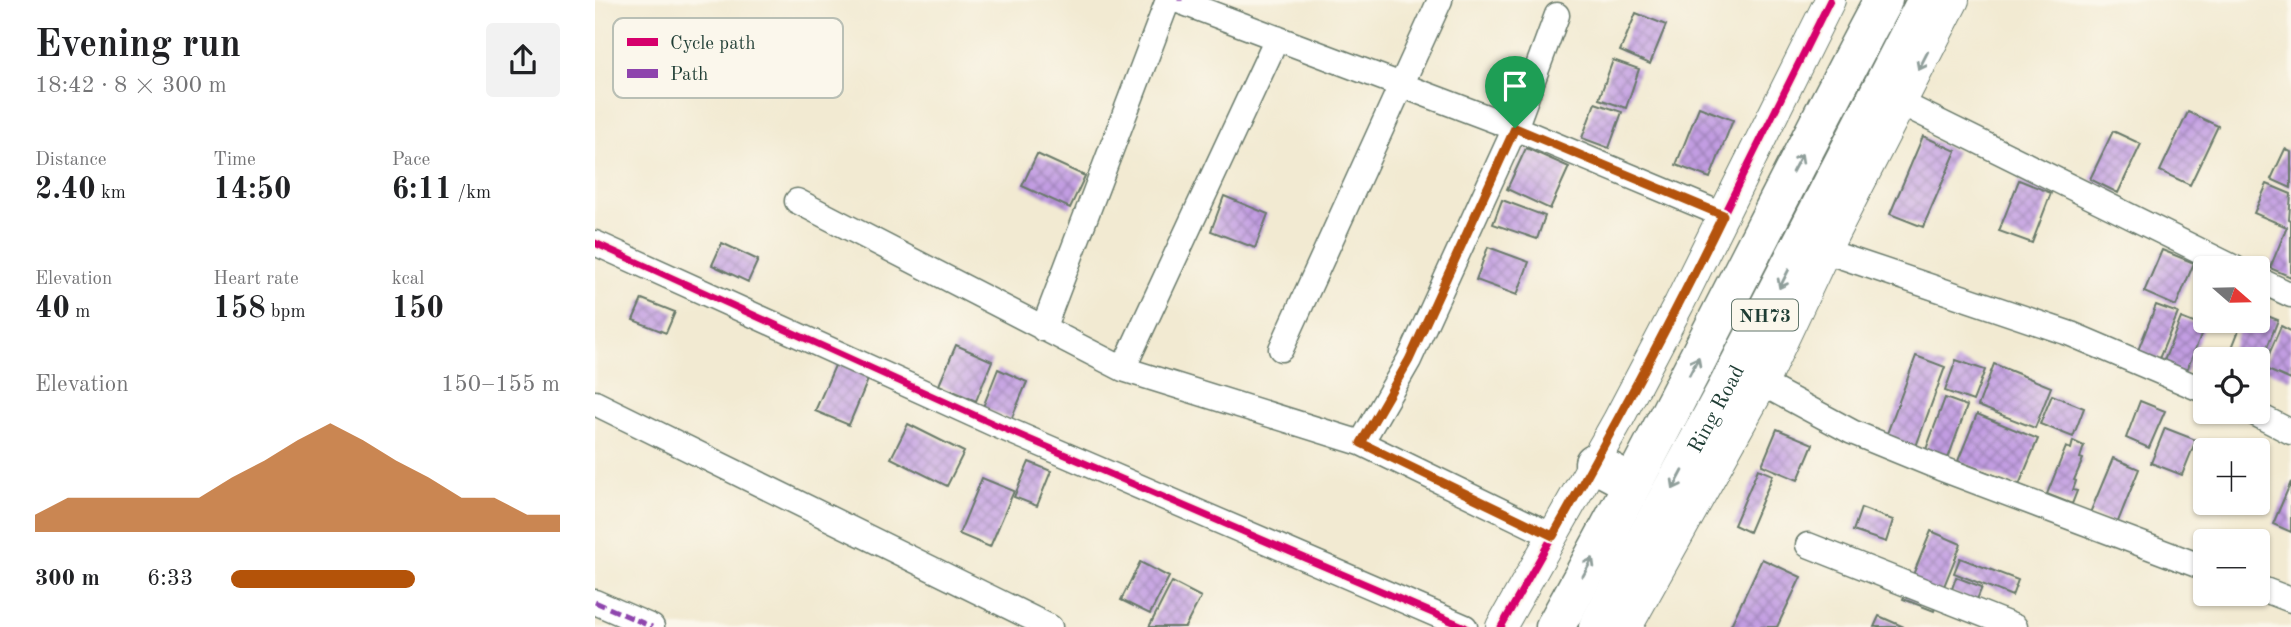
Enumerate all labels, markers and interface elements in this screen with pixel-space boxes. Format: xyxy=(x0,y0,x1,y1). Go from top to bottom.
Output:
legend xyxy=(613,18,843,98)
button: share xyxy=(486,23,560,97)
text: Evening run xyxy=(35,27,241,65)
text: Cycle path xyxy=(670,35,756,54)
one-way arrow xyxy=(1916,50,1929,71)
pin xyxy=(1485,56,1545,128)
text: Path xyxy=(670,66,708,85)
icon: arrive xyxy=(1496,67,1534,105)
text: 18:42 · 8 × 300 m xyxy=(35,74,227,97)
text: Distance xyxy=(35,151,107,170)
text: Time xyxy=(213,151,256,170)
text: Pace xyxy=(392,151,430,170)
one-way arrow xyxy=(1791,154,1805,174)
text: 2.40 xyxy=(35,175,96,205)
text: 14:50 xyxy=(213,175,291,205)
text: 6:11 xyxy=(392,175,452,205)
text: km xyxy=(96,184,126,203)
text: /km xyxy=(452,184,491,203)
north arrow xyxy=(2193,256,2270,332)
map controls xyxy=(2193,256,2270,606)
one-way arrow xyxy=(1777,268,1790,289)
text: Elevation xyxy=(35,270,112,289)
text: Heart rate xyxy=(213,270,299,289)
text: kcal xyxy=(392,270,424,289)
text: 40 xyxy=(35,294,70,324)
text: 158 xyxy=(213,294,266,324)
text: 150 xyxy=(392,294,444,324)
road number: NH73 xyxy=(1732,300,1798,330)
text: m xyxy=(70,303,90,322)
text: bpm xyxy=(266,303,306,322)
button: locate xyxy=(2193,347,2270,424)
one-way arrow xyxy=(1687,356,1701,377)
street label: Ring Road xyxy=(1685,362,1749,457)
text: Elevation xyxy=(35,373,129,396)
text: 150–155 m xyxy=(441,373,560,396)
button: + xyxy=(2193,438,2270,515)
one-way arrow xyxy=(1671,469,1684,490)
button: − xyxy=(2193,529,2270,606)
one-way arrow xyxy=(1581,558,1595,578)
text: 300 m xyxy=(35,567,100,590)
text: 6:33 xyxy=(147,567,193,590)

